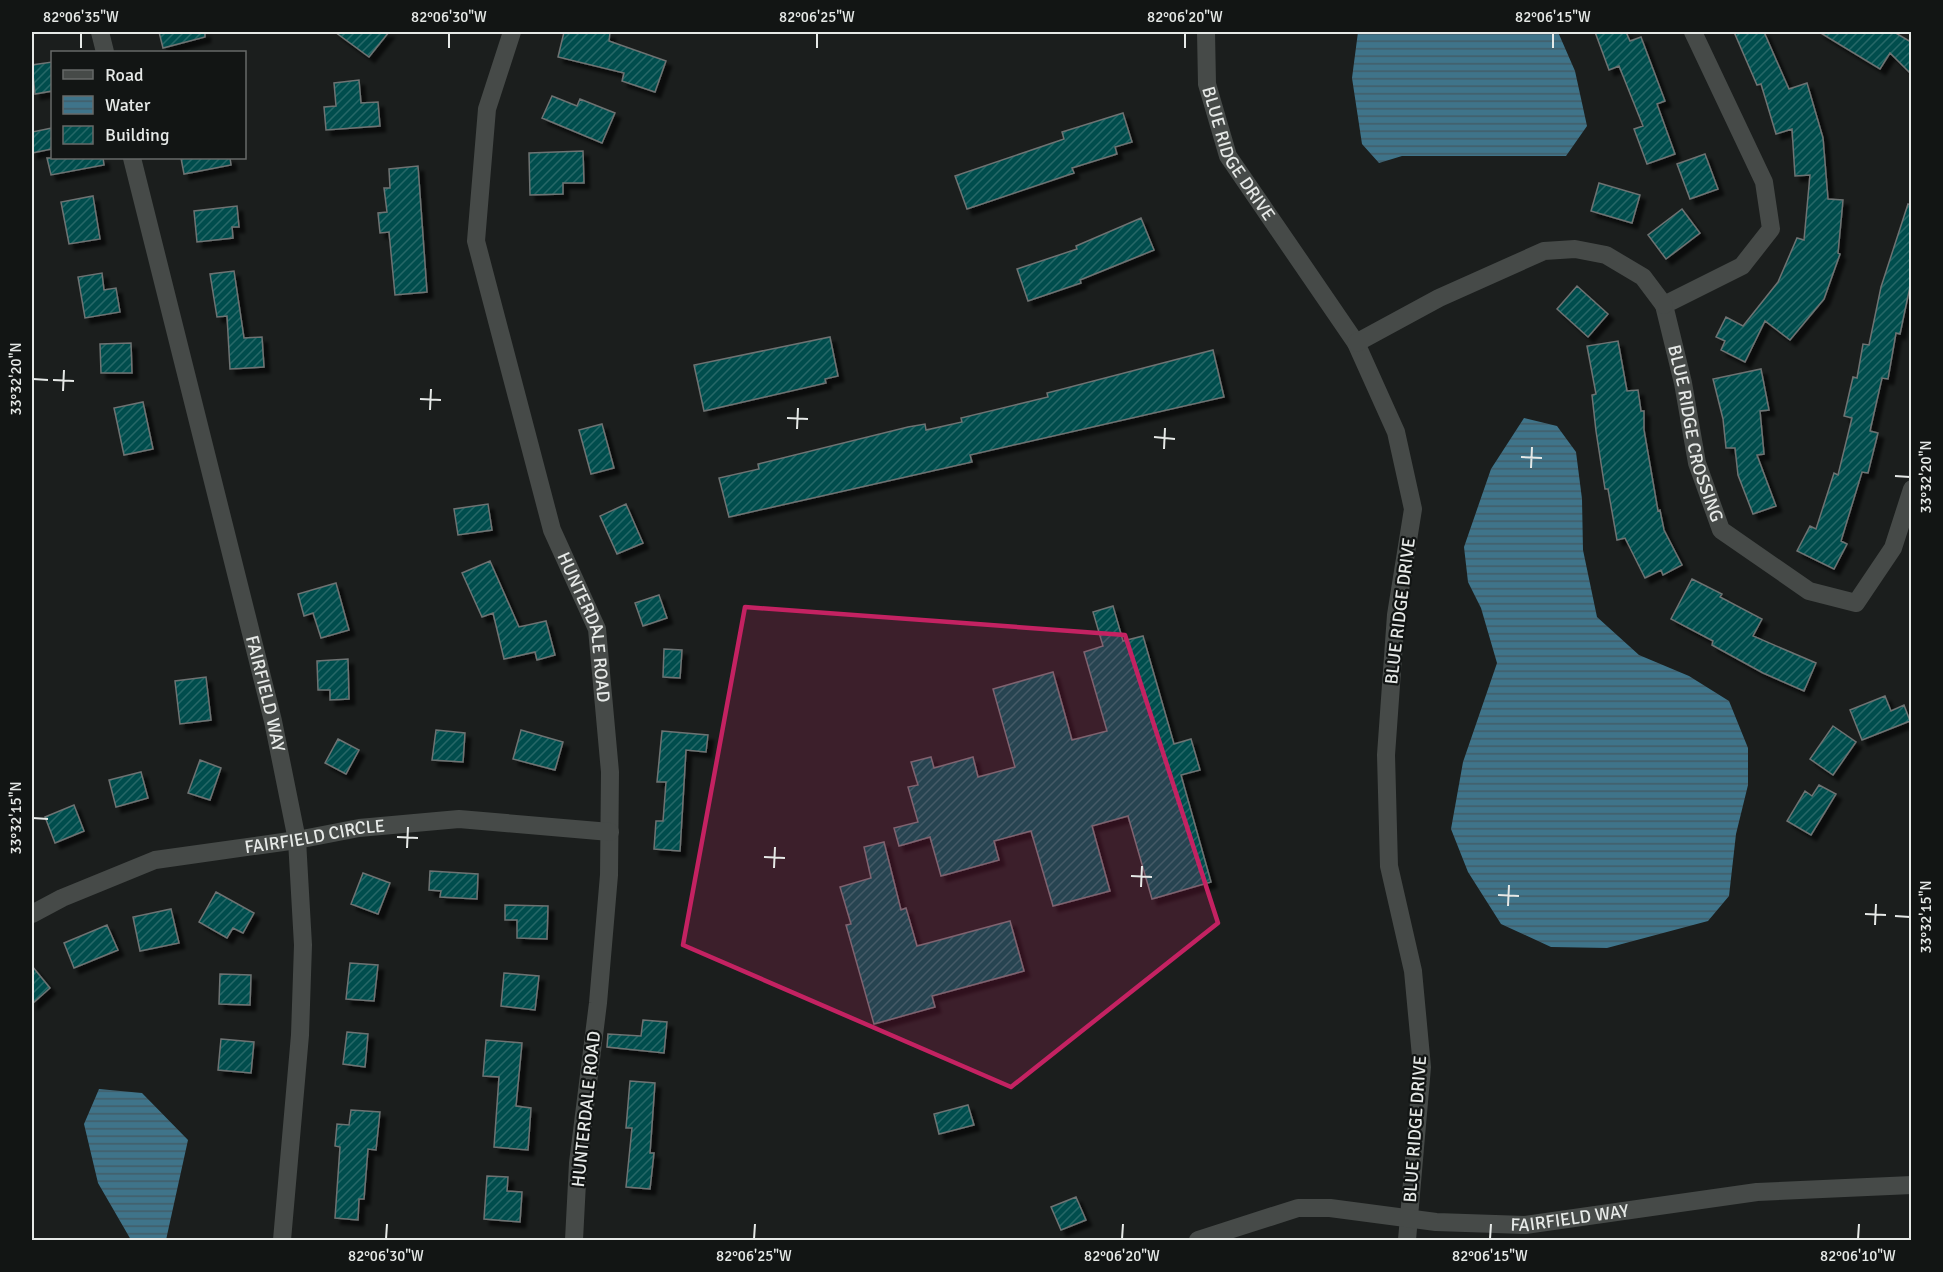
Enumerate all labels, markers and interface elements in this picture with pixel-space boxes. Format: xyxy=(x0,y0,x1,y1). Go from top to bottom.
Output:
text: 82°06'35"W xyxy=(43,8,119,26)
text: 82°06'30"W xyxy=(411,8,487,26)
text: 82°06'25"W xyxy=(779,8,855,26)
text: 82°06'20"W xyxy=(1147,8,1223,26)
text: 82°06'15"W xyxy=(1515,8,1591,26)
legend xyxy=(51,51,246,159)
text: Road xyxy=(105,64,144,86)
street label: BLUE RIDGE DRIVE xyxy=(1197,84,1280,225)
text: Water xyxy=(105,94,151,116)
text: Building xyxy=(105,124,169,146)
text: 33°32'20"N xyxy=(7,342,25,416)
street label: BLUE RIDGE CROSSING xyxy=(1663,343,1728,525)
text: 33°32'20"N xyxy=(1917,440,1935,514)
street label: BLUE RIDGE DRIVE xyxy=(1380,536,1420,686)
street label: HUNTERDALE ROAD xyxy=(552,548,615,703)
street label: FAIRFIELD WAY xyxy=(241,633,290,754)
text: 33°32'15"N xyxy=(7,781,25,855)
street label: FAIRFIELD CIRCLE xyxy=(243,815,386,858)
text: 33°32'15"N xyxy=(1917,880,1935,954)
street label: HUNTERDALE ROAD xyxy=(567,1030,605,1188)
street label: BLUE RIDGE DRIVE xyxy=(1399,1055,1431,1203)
street label: FAIRFIELD WAY xyxy=(1510,1199,1630,1236)
text: 82°06'30"W xyxy=(348,1247,424,1265)
text: 82°06'25"W xyxy=(716,1247,792,1265)
text: 82°06'20"W xyxy=(1084,1247,1160,1265)
text: 82°06'15"W xyxy=(1452,1247,1528,1265)
text: 82°06'10"W xyxy=(1820,1247,1896,1265)

